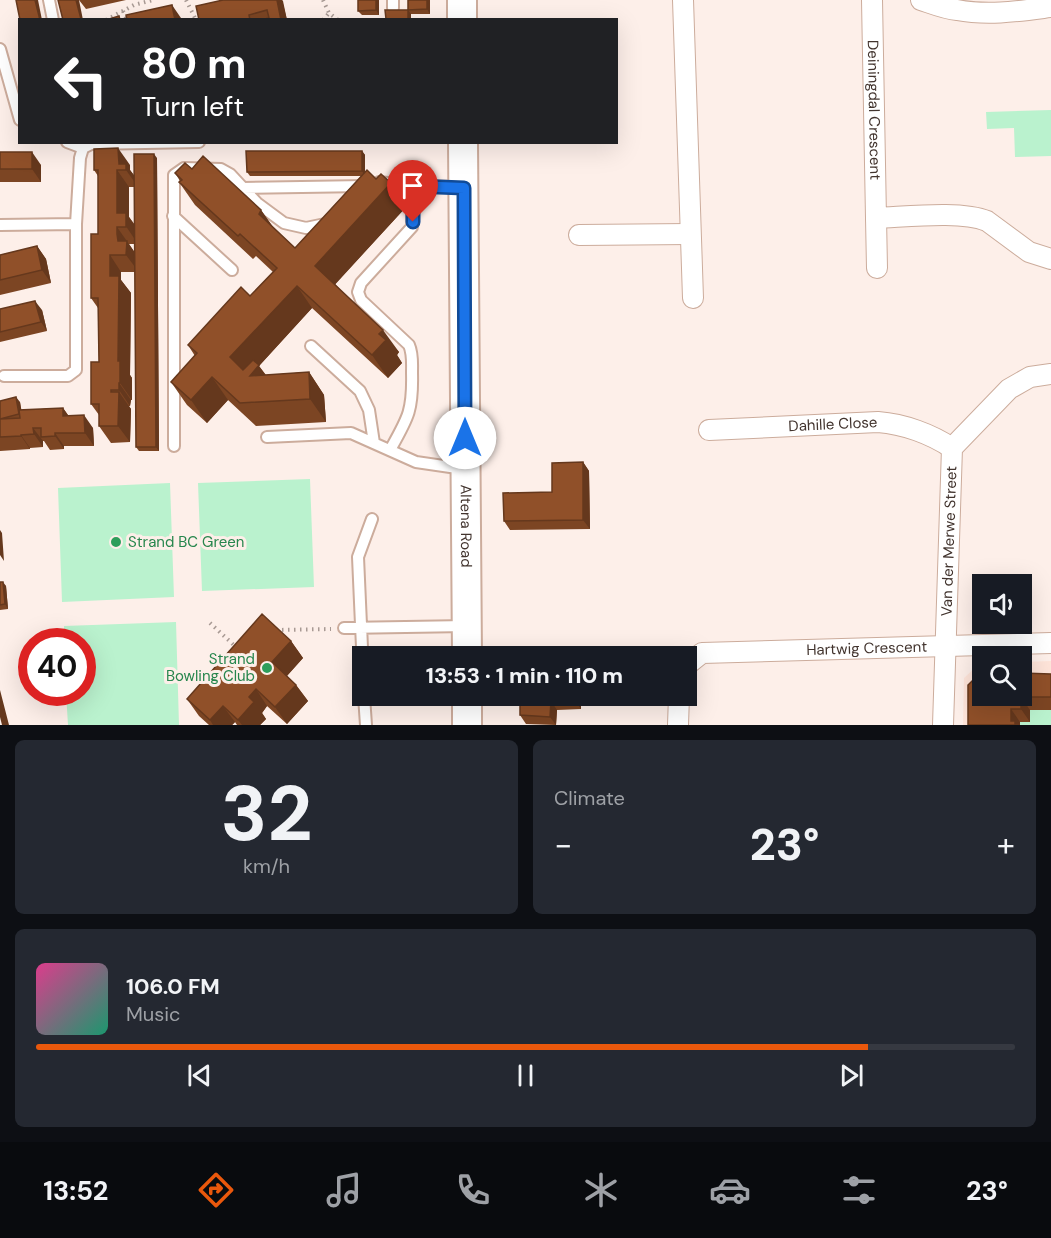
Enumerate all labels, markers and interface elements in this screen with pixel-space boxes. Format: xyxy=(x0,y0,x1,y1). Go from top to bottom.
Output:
text: 80 m xyxy=(141,36,247,91)
street label: Deiningdal Crescent xyxy=(863,40,885,180)
icon: left xyxy=(42,42,120,120)
text: Turn left xyxy=(141,89,244,124)
pin xyxy=(387,160,438,222)
icon: arrive xyxy=(396,169,429,202)
position arrow xyxy=(433,406,497,470)
street label: Dahille Close xyxy=(788,412,878,436)
street label: Van der Merwe Street xyxy=(937,465,961,617)
street label: Altena Road xyxy=(456,484,476,568)
place label: Strand BC Green xyxy=(128,532,244,552)
marker: Strand BC Green xyxy=(109,535,123,549)
map controls xyxy=(972,574,1032,706)
button: sound xyxy=(972,574,1032,634)
speed limit sign: 40 xyxy=(18,628,96,706)
street label: Hartwig Crescent xyxy=(806,637,928,660)
button: search xyxy=(972,646,1032,706)
place label: Strand Bowling Club xyxy=(166,649,255,686)
marker: Strand Bowling Club xyxy=(260,661,274,675)
text: 13:53 · 1 min · 110 m xyxy=(426,661,623,690)
text: 32 xyxy=(220,763,313,864)
text: Climate xyxy=(554,785,625,811)
text: 23° xyxy=(750,815,819,874)
text: − xyxy=(554,823,572,866)
text: + xyxy=(997,823,1015,866)
text: km/h xyxy=(243,853,290,879)
text: 106.0 FM xyxy=(126,972,220,1001)
text: Music xyxy=(126,1001,181,1027)
icon: previous xyxy=(183,1059,216,1092)
icon: pause xyxy=(509,1059,542,1092)
icon: next xyxy=(835,1059,868,1092)
icon: directions xyxy=(195,1169,237,1211)
icon: music xyxy=(323,1169,365,1211)
icon: phone xyxy=(452,1169,494,1211)
icon: climate xyxy=(580,1169,622,1211)
icon: car xyxy=(709,1169,751,1211)
icon: filters xyxy=(838,1169,880,1211)
text: 13:52 xyxy=(43,1173,108,1208)
text: 23° xyxy=(966,1173,1008,1208)

